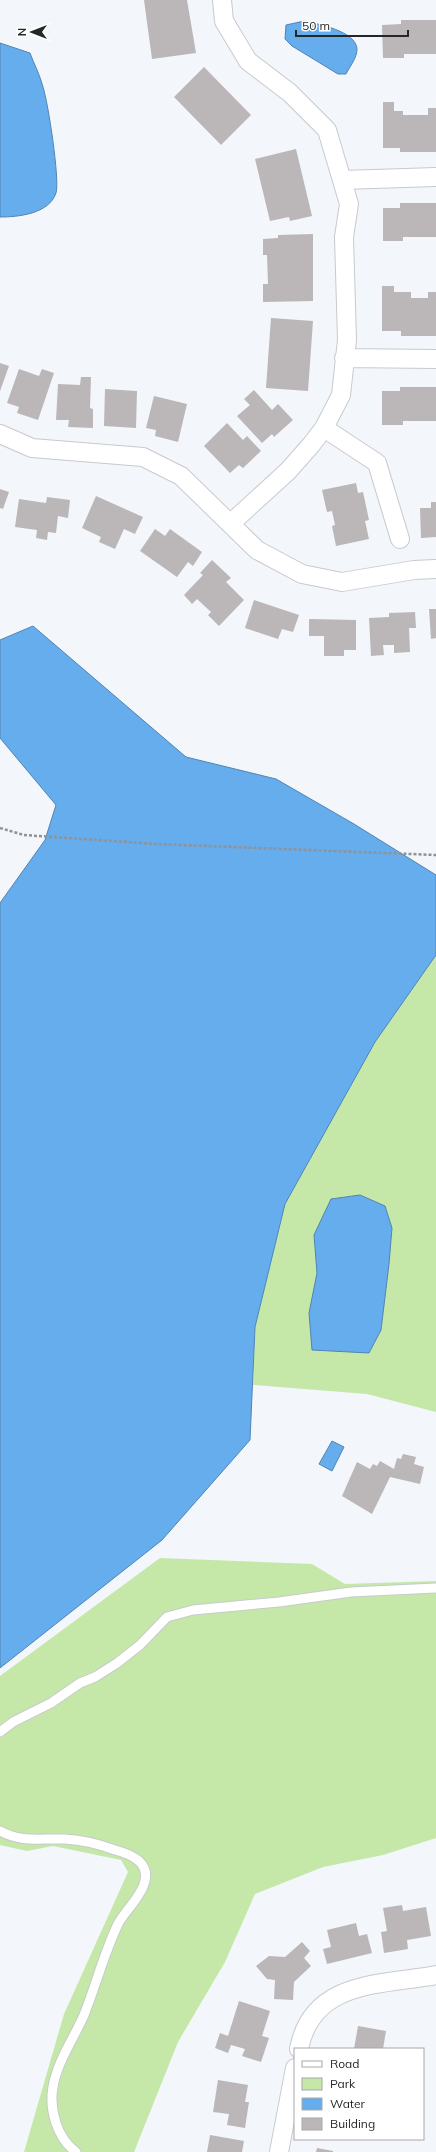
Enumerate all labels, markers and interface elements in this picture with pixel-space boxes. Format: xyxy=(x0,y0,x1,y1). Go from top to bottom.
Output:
north arrow xyxy=(12,12,52,52)
scale bar xyxy=(296,12,408,38)
text: 50 m xyxy=(302,18,330,33)
text: N xyxy=(15,28,29,36)
legend xyxy=(294,2048,424,2140)
text: Road xyxy=(330,2056,359,2071)
text: Park xyxy=(330,2076,356,2091)
text: Water xyxy=(330,2096,366,2111)
text: Building xyxy=(330,2116,375,2131)

